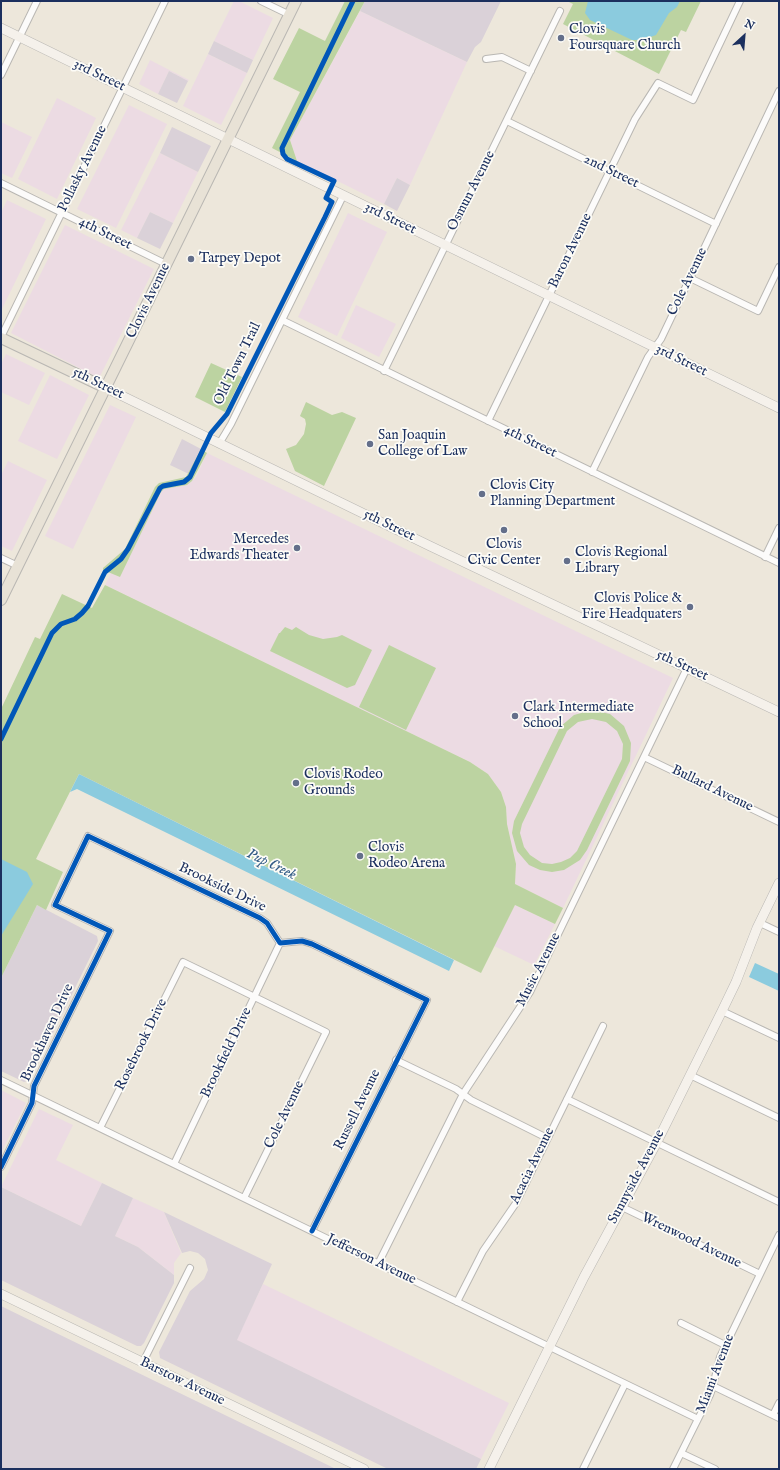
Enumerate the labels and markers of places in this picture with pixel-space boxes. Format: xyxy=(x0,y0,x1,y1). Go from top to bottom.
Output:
place label: Clovis Foursquare Church xyxy=(569,22,681,54)
marker: Clovis Foursquare Church xyxy=(556,33,566,43)
place label: Tarpey Depot xyxy=(199,251,281,267)
marker: Tarpey Depot xyxy=(186,254,196,264)
place label: San Joaquin College of Law xyxy=(378,428,467,460)
marker: San Joaquin College of Law xyxy=(365,439,375,449)
place label: Clovis City Planning Department xyxy=(490,478,615,510)
marker: Clovis City Planning Department xyxy=(477,489,487,499)
marker: Clovis Civic Center xyxy=(499,525,509,535)
place label: Mercedes Edwards Theater xyxy=(190,532,289,564)
place label: Clovis Civic Center xyxy=(468,537,540,570)
marker: Mercedes Edwards Theater xyxy=(292,543,302,553)
place label: Clovis Regional Library xyxy=(575,545,667,578)
marker: Clovis Regional Library xyxy=(562,556,572,566)
place label: Clovis Police & Fire Headquaters xyxy=(581,591,682,624)
marker: Clovis Police & Fire Headquaters xyxy=(685,602,695,612)
place label: Clark Intermediate School xyxy=(523,700,634,732)
marker: Clark Intermediate School xyxy=(510,711,520,721)
place label: Clovis Rodeo Grounds xyxy=(304,767,383,800)
marker: Clovis Rodeo Grounds xyxy=(291,778,301,788)
place label: Clovis Rodeo Arena xyxy=(368,840,445,872)
marker: Clovis Rodeo Arena xyxy=(355,851,365,861)

